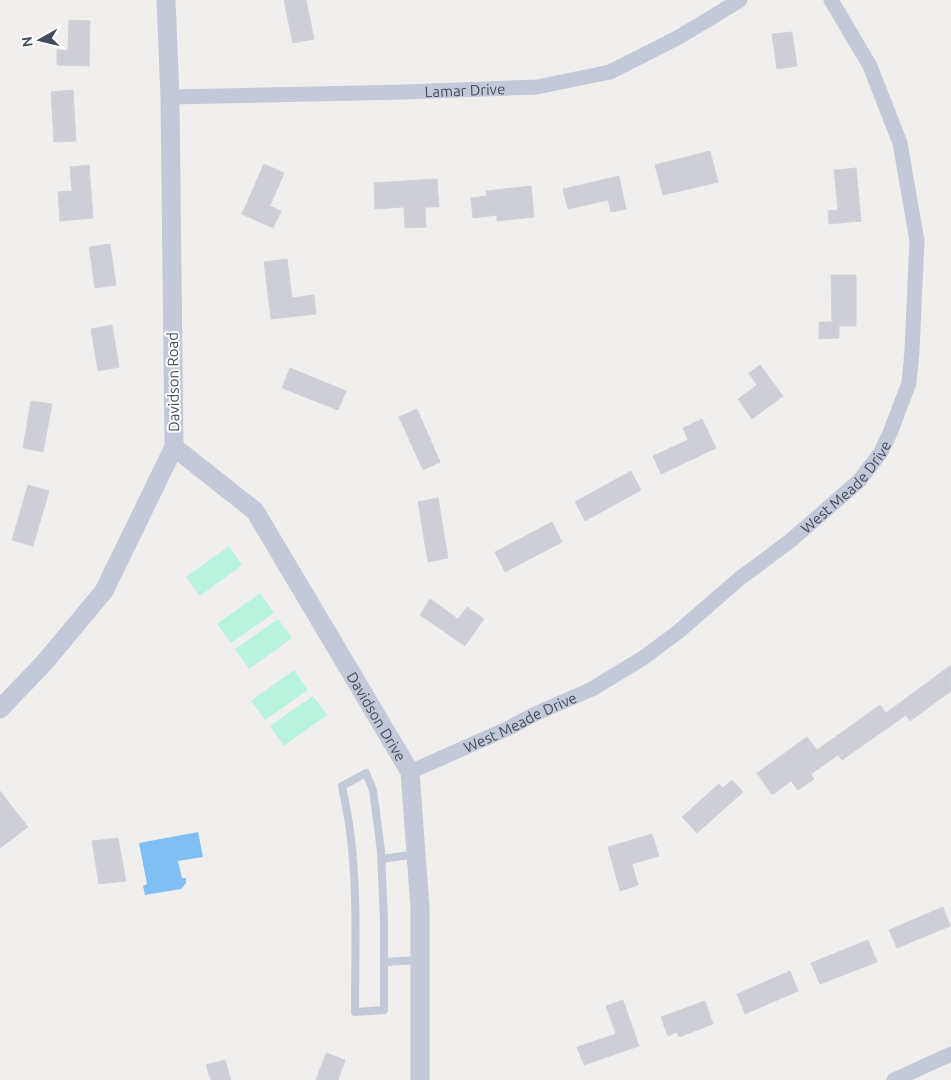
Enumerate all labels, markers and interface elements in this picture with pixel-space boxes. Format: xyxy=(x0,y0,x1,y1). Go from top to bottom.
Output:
north arrow xyxy=(15,15,65,65)
text: N xyxy=(18,36,36,48)
street label: Lamar Drive xyxy=(424,80,506,100)
street label: Davidson Road xyxy=(164,332,182,432)
street label: West Meade Drive xyxy=(797,438,894,536)
street label: Davidson Drive xyxy=(344,669,410,764)
street label: West Meade Drive xyxy=(461,688,579,756)

